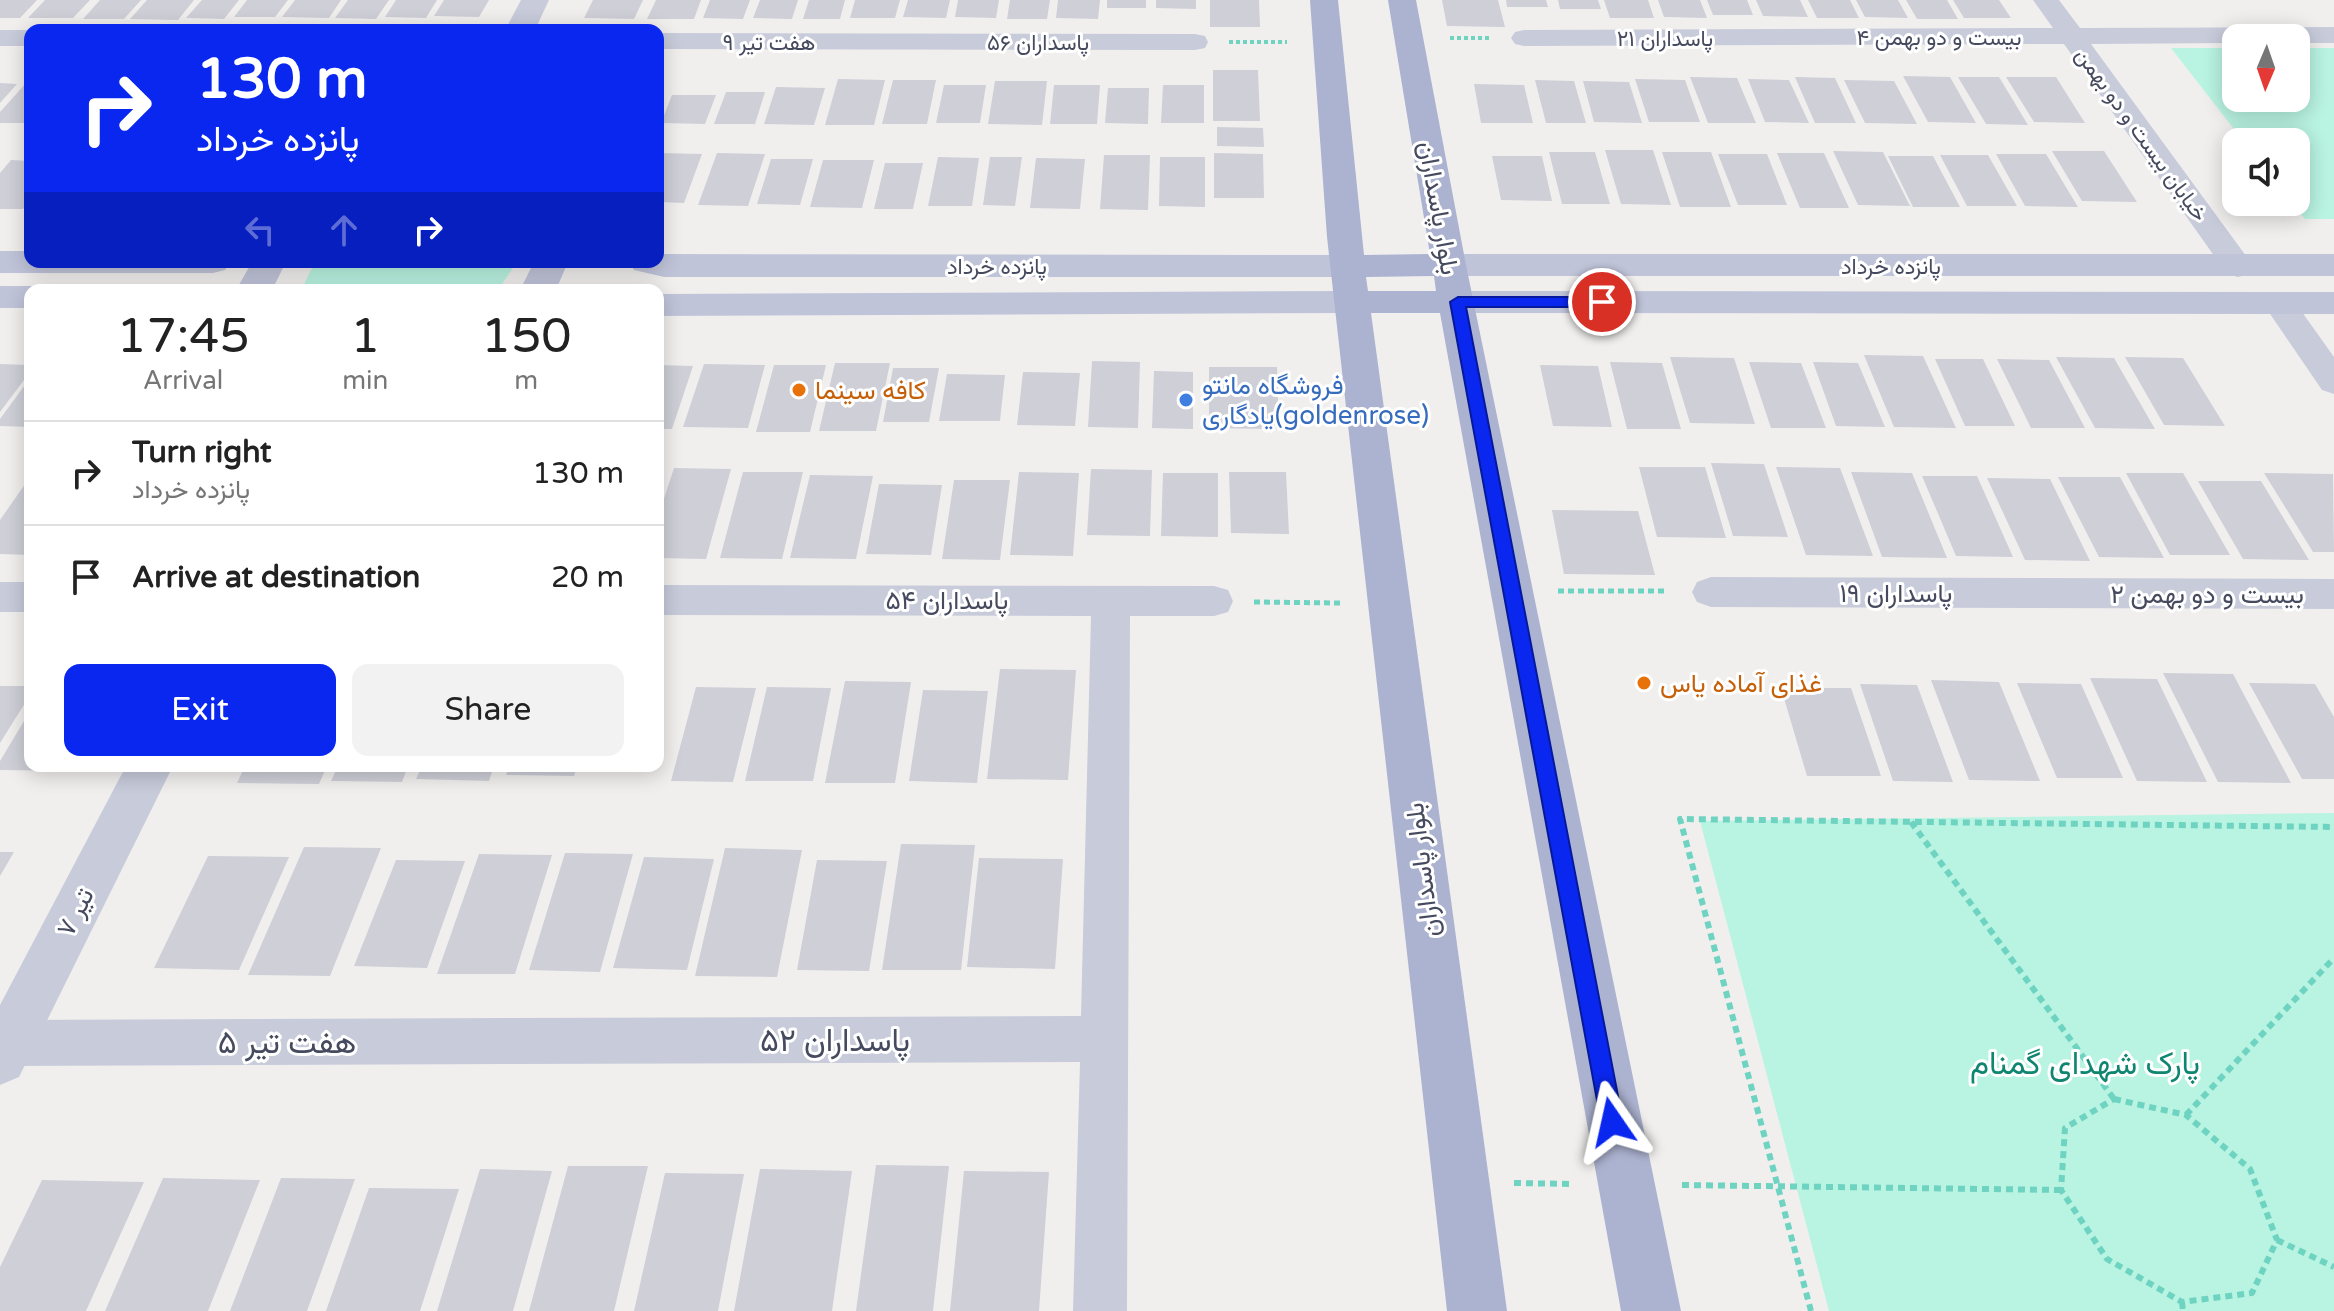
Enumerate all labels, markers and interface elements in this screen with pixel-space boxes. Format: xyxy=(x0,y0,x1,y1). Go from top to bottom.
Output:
north arrow xyxy=(2222,24,2310,112)
map controls xyxy=(2222,24,2310,216)
street label: بیست و دو بهمن ۴ xyxy=(1857,25,2021,51)
street label: پاسداران ۲۱ xyxy=(1617,26,1713,53)
street label: هفت تیر ۹ xyxy=(723,30,815,56)
street label: پاسداران ۵۶ xyxy=(987,30,1089,57)
street label: خیابان بیست و دو بهمن xyxy=(2070,43,2213,226)
text: 130 m xyxy=(196,46,367,113)
icon: right xyxy=(64,56,168,160)
text: پانزده خرداد xyxy=(196,118,359,161)
button: sound xyxy=(2222,128,2310,216)
street label: بلوار پاسداران xyxy=(1410,139,1466,278)
icon: left xyxy=(238,208,282,252)
icon: ahead xyxy=(322,208,366,252)
icon: right xyxy=(406,208,450,252)
street label: پانزده خرداد xyxy=(947,254,1047,281)
street label: پانزده خرداد xyxy=(1841,254,1941,281)
pin xyxy=(1568,268,1636,336)
icon: arrive xyxy=(1580,280,1624,324)
text: 17:45 xyxy=(117,308,250,366)
text: 1 xyxy=(350,308,380,366)
text: 150 xyxy=(481,308,571,366)
text: Arrival xyxy=(143,365,223,396)
text: min xyxy=(342,365,388,396)
text: m xyxy=(514,365,538,396)
place label: فروشگاه مانتو یادگاری(goldenrose) xyxy=(1202,370,1429,431)
place label: کافه سینما xyxy=(815,375,926,406)
marker: کافه سینما xyxy=(790,381,808,399)
marker: فروشگاه مانتو یادگاری(goldenrose) xyxy=(1177,391,1195,409)
text: Turn right xyxy=(132,434,272,471)
icon: right xyxy=(64,451,108,495)
text: 130 m xyxy=(532,455,624,492)
text: پانزده خرداد xyxy=(132,474,250,505)
icon: arrive xyxy=(64,555,108,599)
text: Arrive at destination xyxy=(132,559,420,596)
text: 20 m xyxy=(551,559,624,596)
street label: پاسداران ۱۹ xyxy=(1840,578,1952,611)
street label: بیست و دو بهمن ۲ xyxy=(2110,579,2304,610)
street label: پاسداران ۵۴ xyxy=(886,585,1008,618)
button: Exit xyxy=(64,664,336,756)
button: Share xyxy=(352,664,624,756)
place label: غذای آماده یاس xyxy=(1660,668,1822,699)
marker: غذای آماده یاس xyxy=(1635,674,1653,692)
street label: بلوار پاسداران xyxy=(1399,801,1448,939)
street label: ۷ تیر xyxy=(50,883,101,942)
street label: پاسداران ۵۲ xyxy=(760,1022,910,1062)
street label: هفت تیر ۵ xyxy=(218,1024,356,1062)
park label: پارک شهدای گمنام xyxy=(1970,1045,2200,1085)
position arrow xyxy=(1570,1080,1654,1164)

